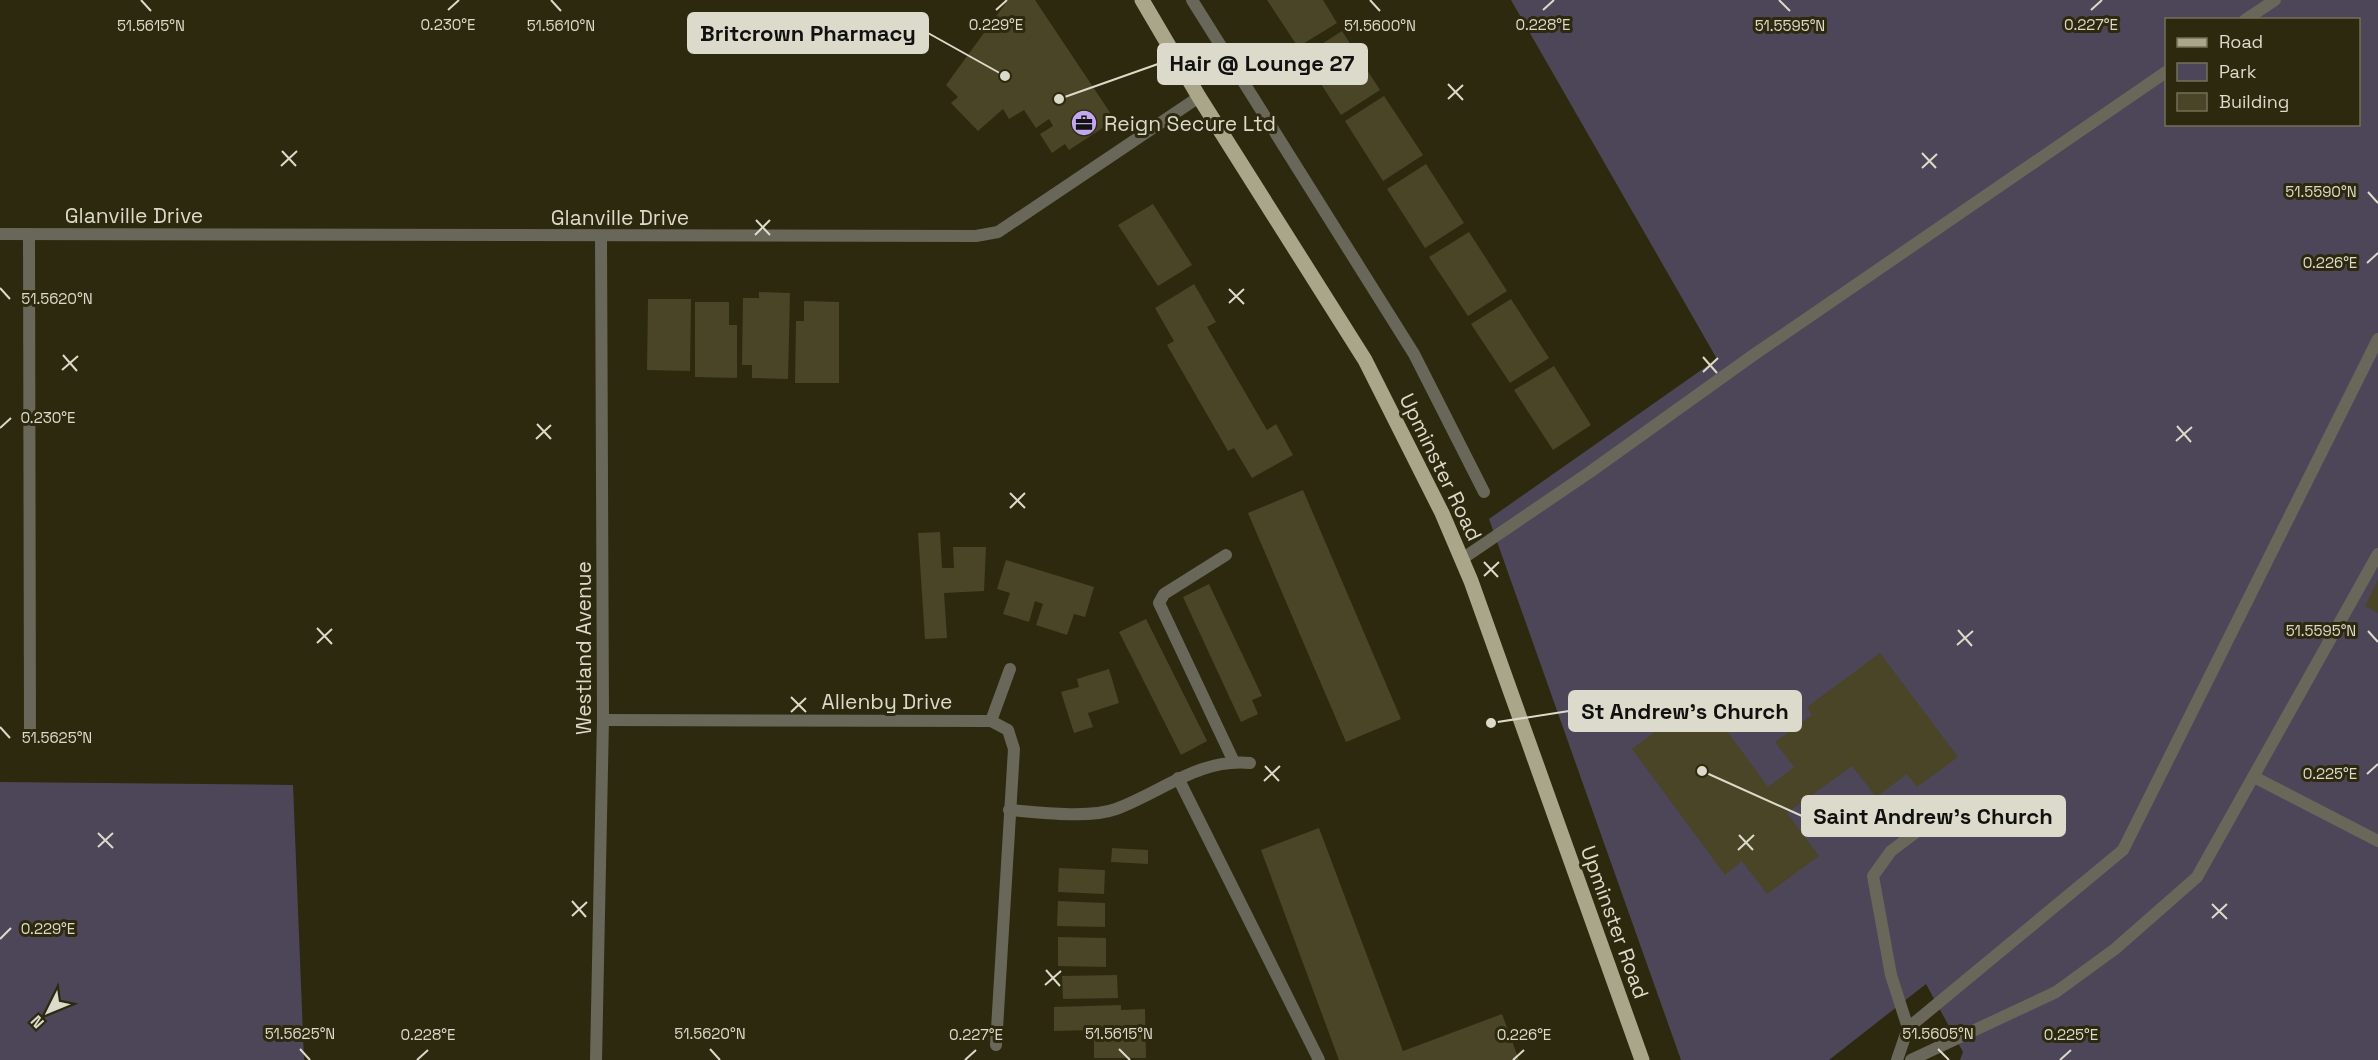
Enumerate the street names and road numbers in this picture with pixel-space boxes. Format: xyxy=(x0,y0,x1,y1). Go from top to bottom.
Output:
street label: Glanville Drive xyxy=(65,202,203,229)
street label: Glanville Drive xyxy=(551,204,689,231)
street label: Upminster Road xyxy=(1394,389,1488,545)
street label: Westland Avenue xyxy=(570,561,597,735)
street label: Allenby Drive xyxy=(822,688,952,715)
street label: Upminster Road xyxy=(1575,842,1655,1002)

